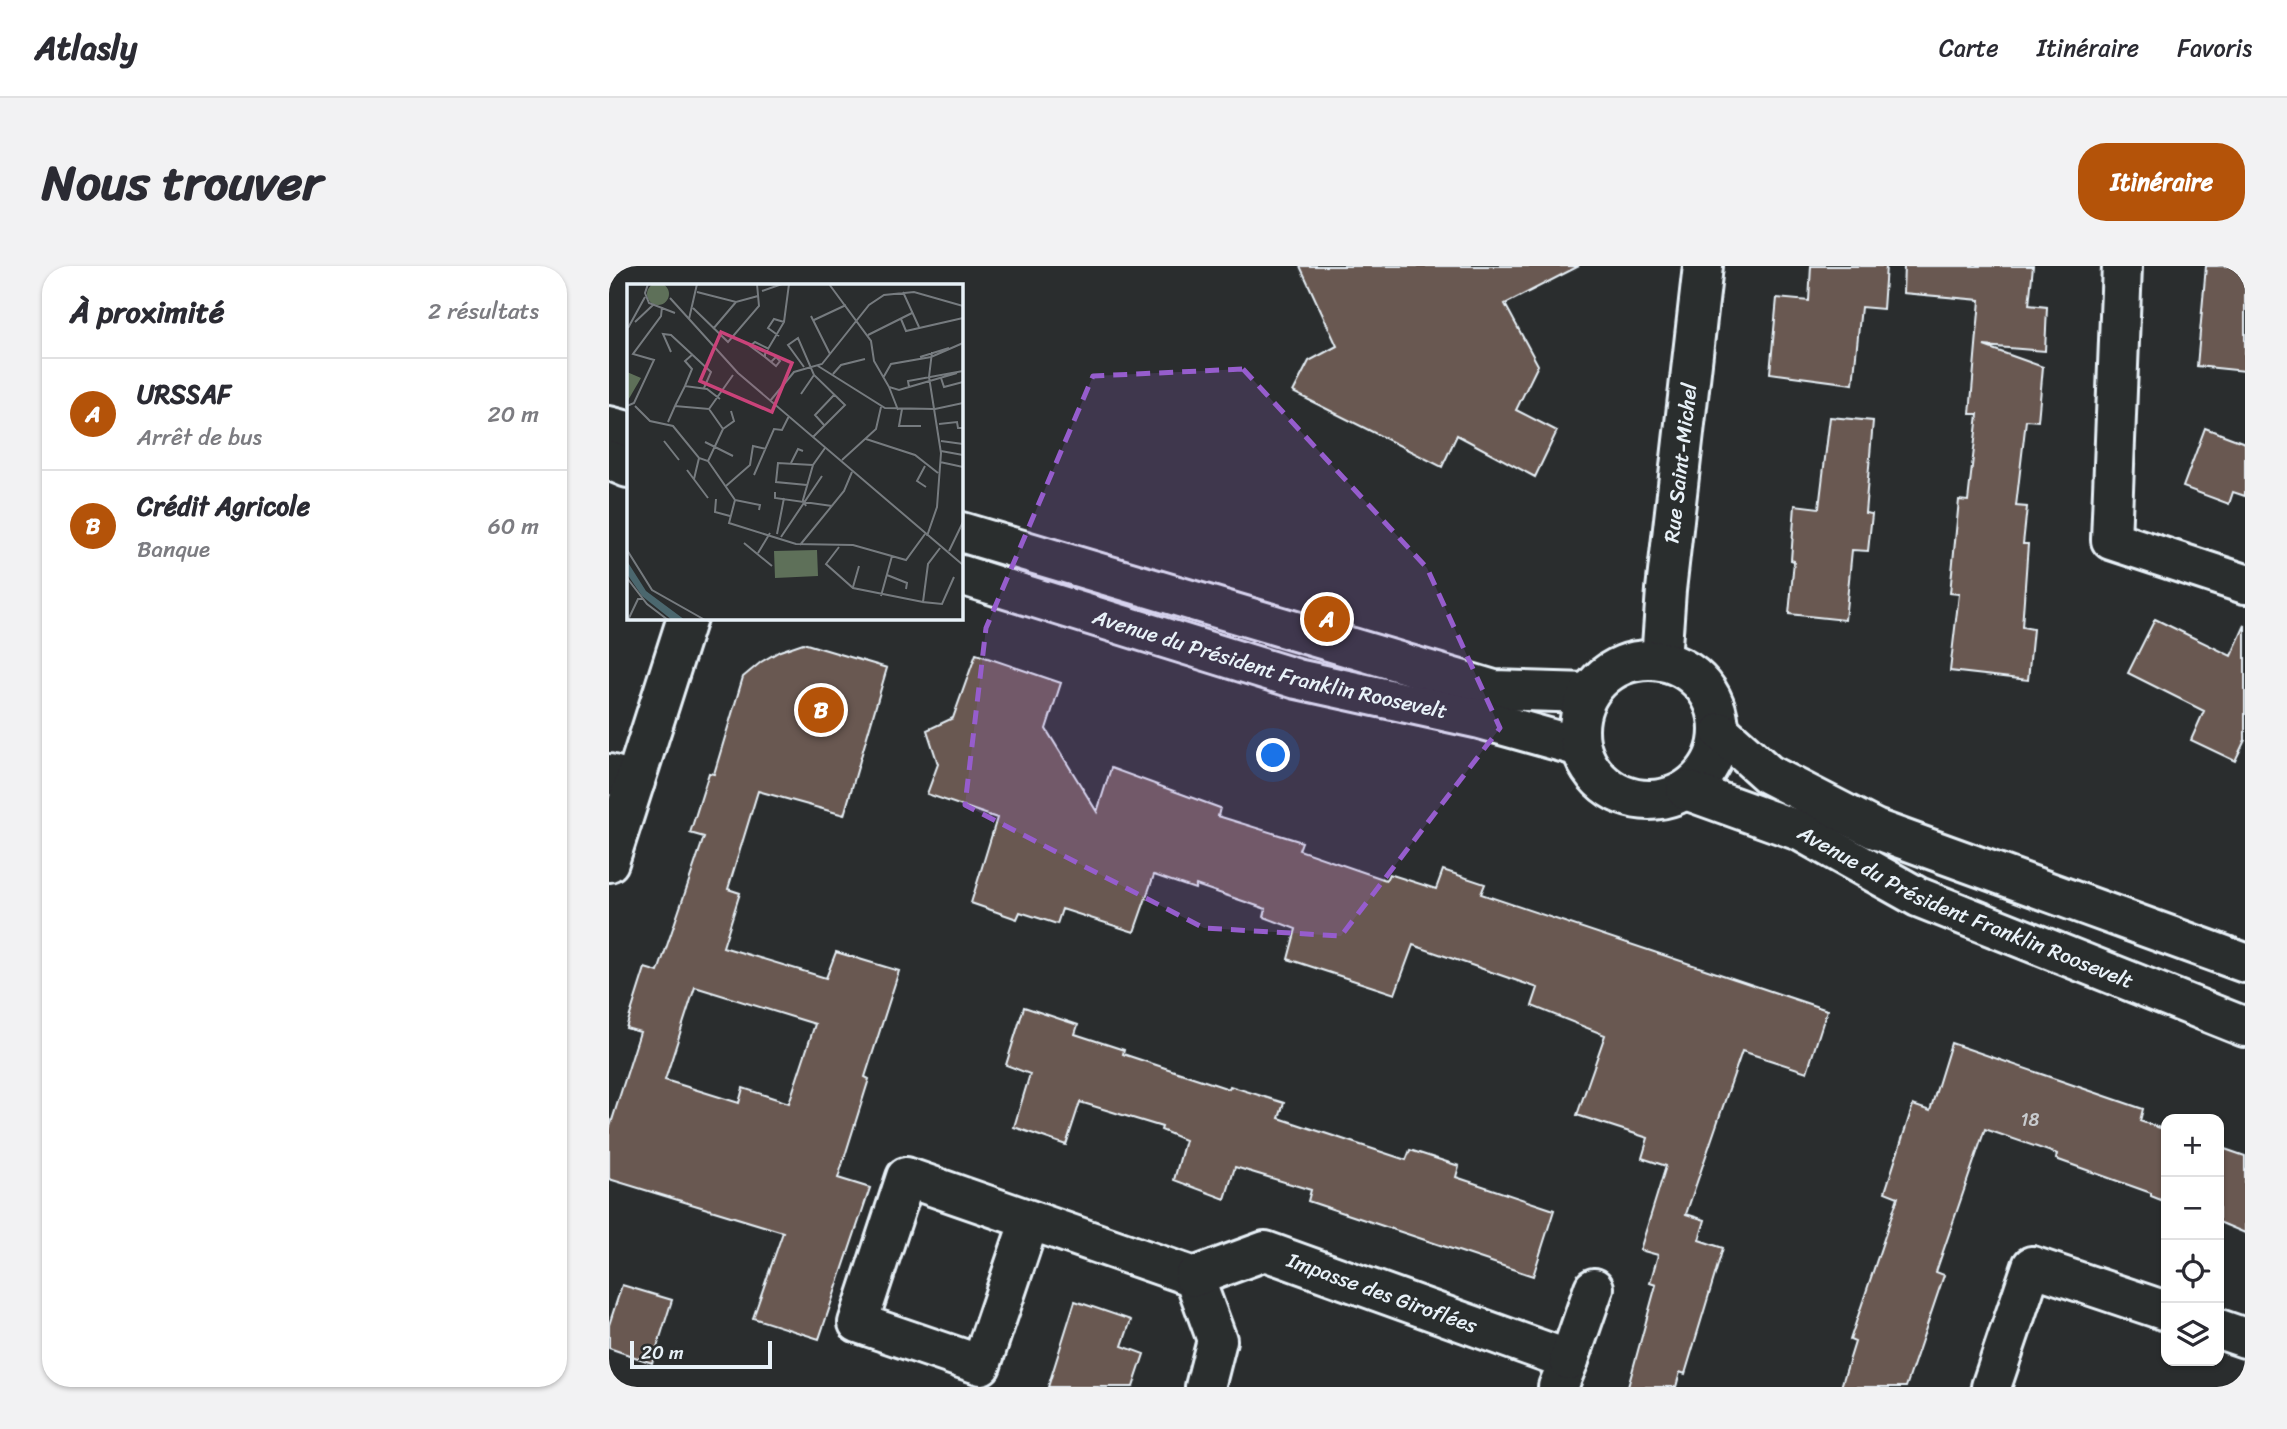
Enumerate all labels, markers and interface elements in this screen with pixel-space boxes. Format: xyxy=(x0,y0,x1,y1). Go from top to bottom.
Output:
text: Atlasly xyxy=(35,19,137,77)
text: Carte xyxy=(1939,27,1999,69)
text: Itinéraire xyxy=(2037,27,2139,69)
text: Favoris xyxy=(2177,27,2252,69)
text: Nous trouver xyxy=(42,139,322,226)
button: Itinéraire xyxy=(2078,143,2245,221)
inset map xyxy=(627,284,963,620)
text: À proximité xyxy=(70,285,224,339)
text: 2 résultats xyxy=(428,291,539,332)
text: URSSAF xyxy=(137,371,231,417)
street label: Rue Saint-Michel xyxy=(1653,380,1709,545)
text: A xyxy=(85,394,101,435)
text: 20 m xyxy=(488,394,539,435)
text: Arrêt de bus xyxy=(137,417,262,458)
text: Crédit Agricole xyxy=(137,483,310,529)
text: B xyxy=(86,506,100,547)
text: 60 m xyxy=(488,506,539,547)
text: Banque xyxy=(137,529,210,570)
pin: A xyxy=(1304,593,1350,645)
street label: Avenue du Président Franklin Roosevelt xyxy=(1090,604,1450,724)
pin: B xyxy=(798,684,844,736)
your location xyxy=(1256,738,1290,772)
street label: Avenue du Président Franklin Roosevelt xyxy=(1790,814,2139,1000)
house number: 18 xyxy=(2021,1104,2039,1136)
map controls xyxy=(2161,1114,2224,1366)
button: + xyxy=(2161,1114,2224,1177)
button: − xyxy=(2161,1177,2224,1240)
button: locate xyxy=(2161,1240,2224,1303)
street label: Impasse des Giroflées xyxy=(1281,1241,1483,1345)
button: layers xyxy=(2161,1303,2224,1366)
text: 20 m xyxy=(641,1336,684,1369)
scale bar xyxy=(630,1338,772,1370)

